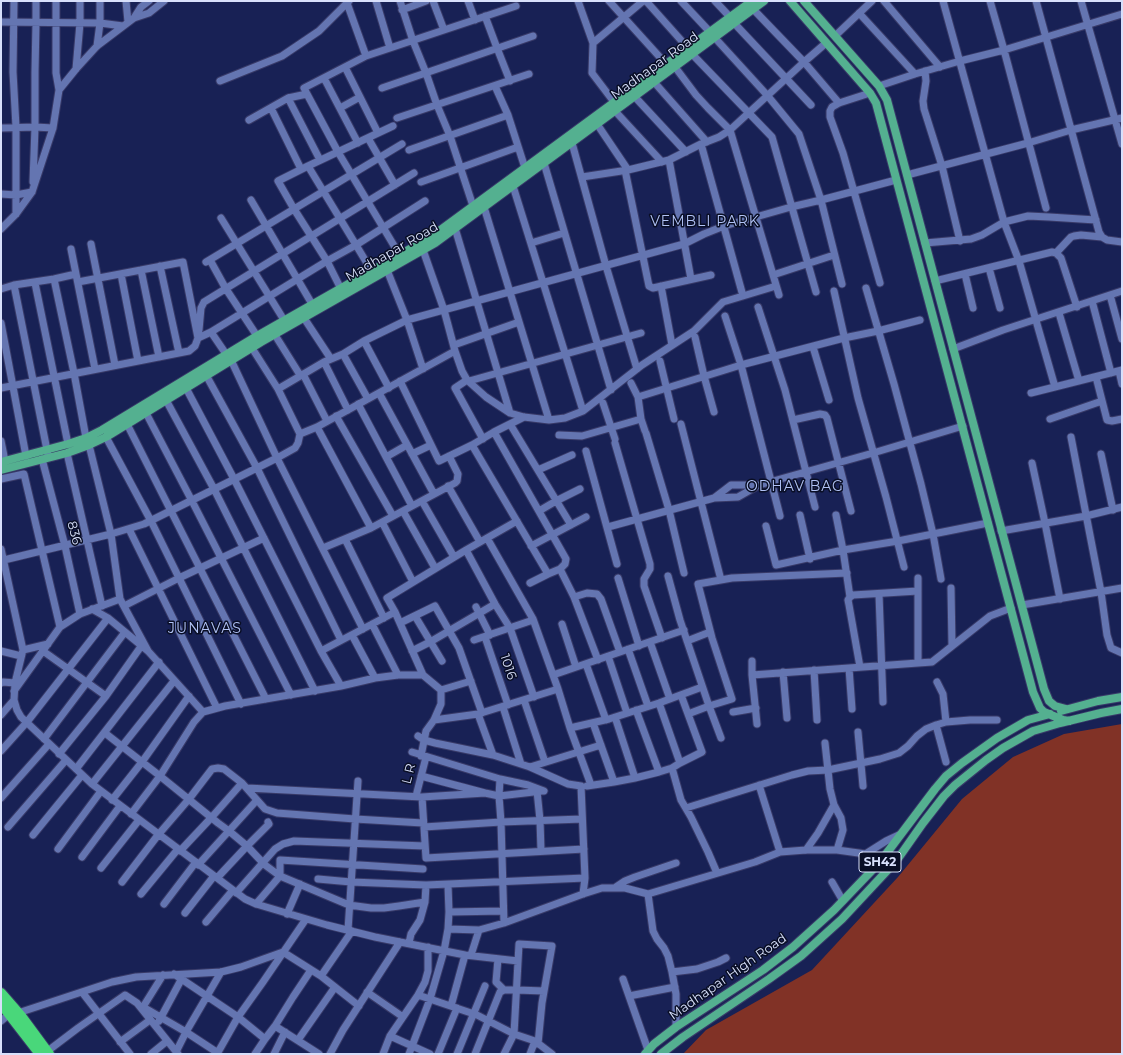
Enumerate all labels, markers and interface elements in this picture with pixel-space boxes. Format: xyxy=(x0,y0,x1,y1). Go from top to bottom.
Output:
street label: Madhapar Road xyxy=(608,29,702,103)
district label: VEMBLI PARK xyxy=(650,214,760,230)
street label: Madhapar Road xyxy=(343,219,441,285)
district label: ODHAV BAG xyxy=(746,479,844,495)
street label: 836 xyxy=(63,520,85,546)
district label: JUNAVAS xyxy=(168,621,242,637)
street label: 1016 xyxy=(497,652,519,682)
street label: L R xyxy=(399,762,419,786)
road number: SH42 xyxy=(859,852,901,872)
street label: Madhapar High Road xyxy=(666,931,790,1023)

